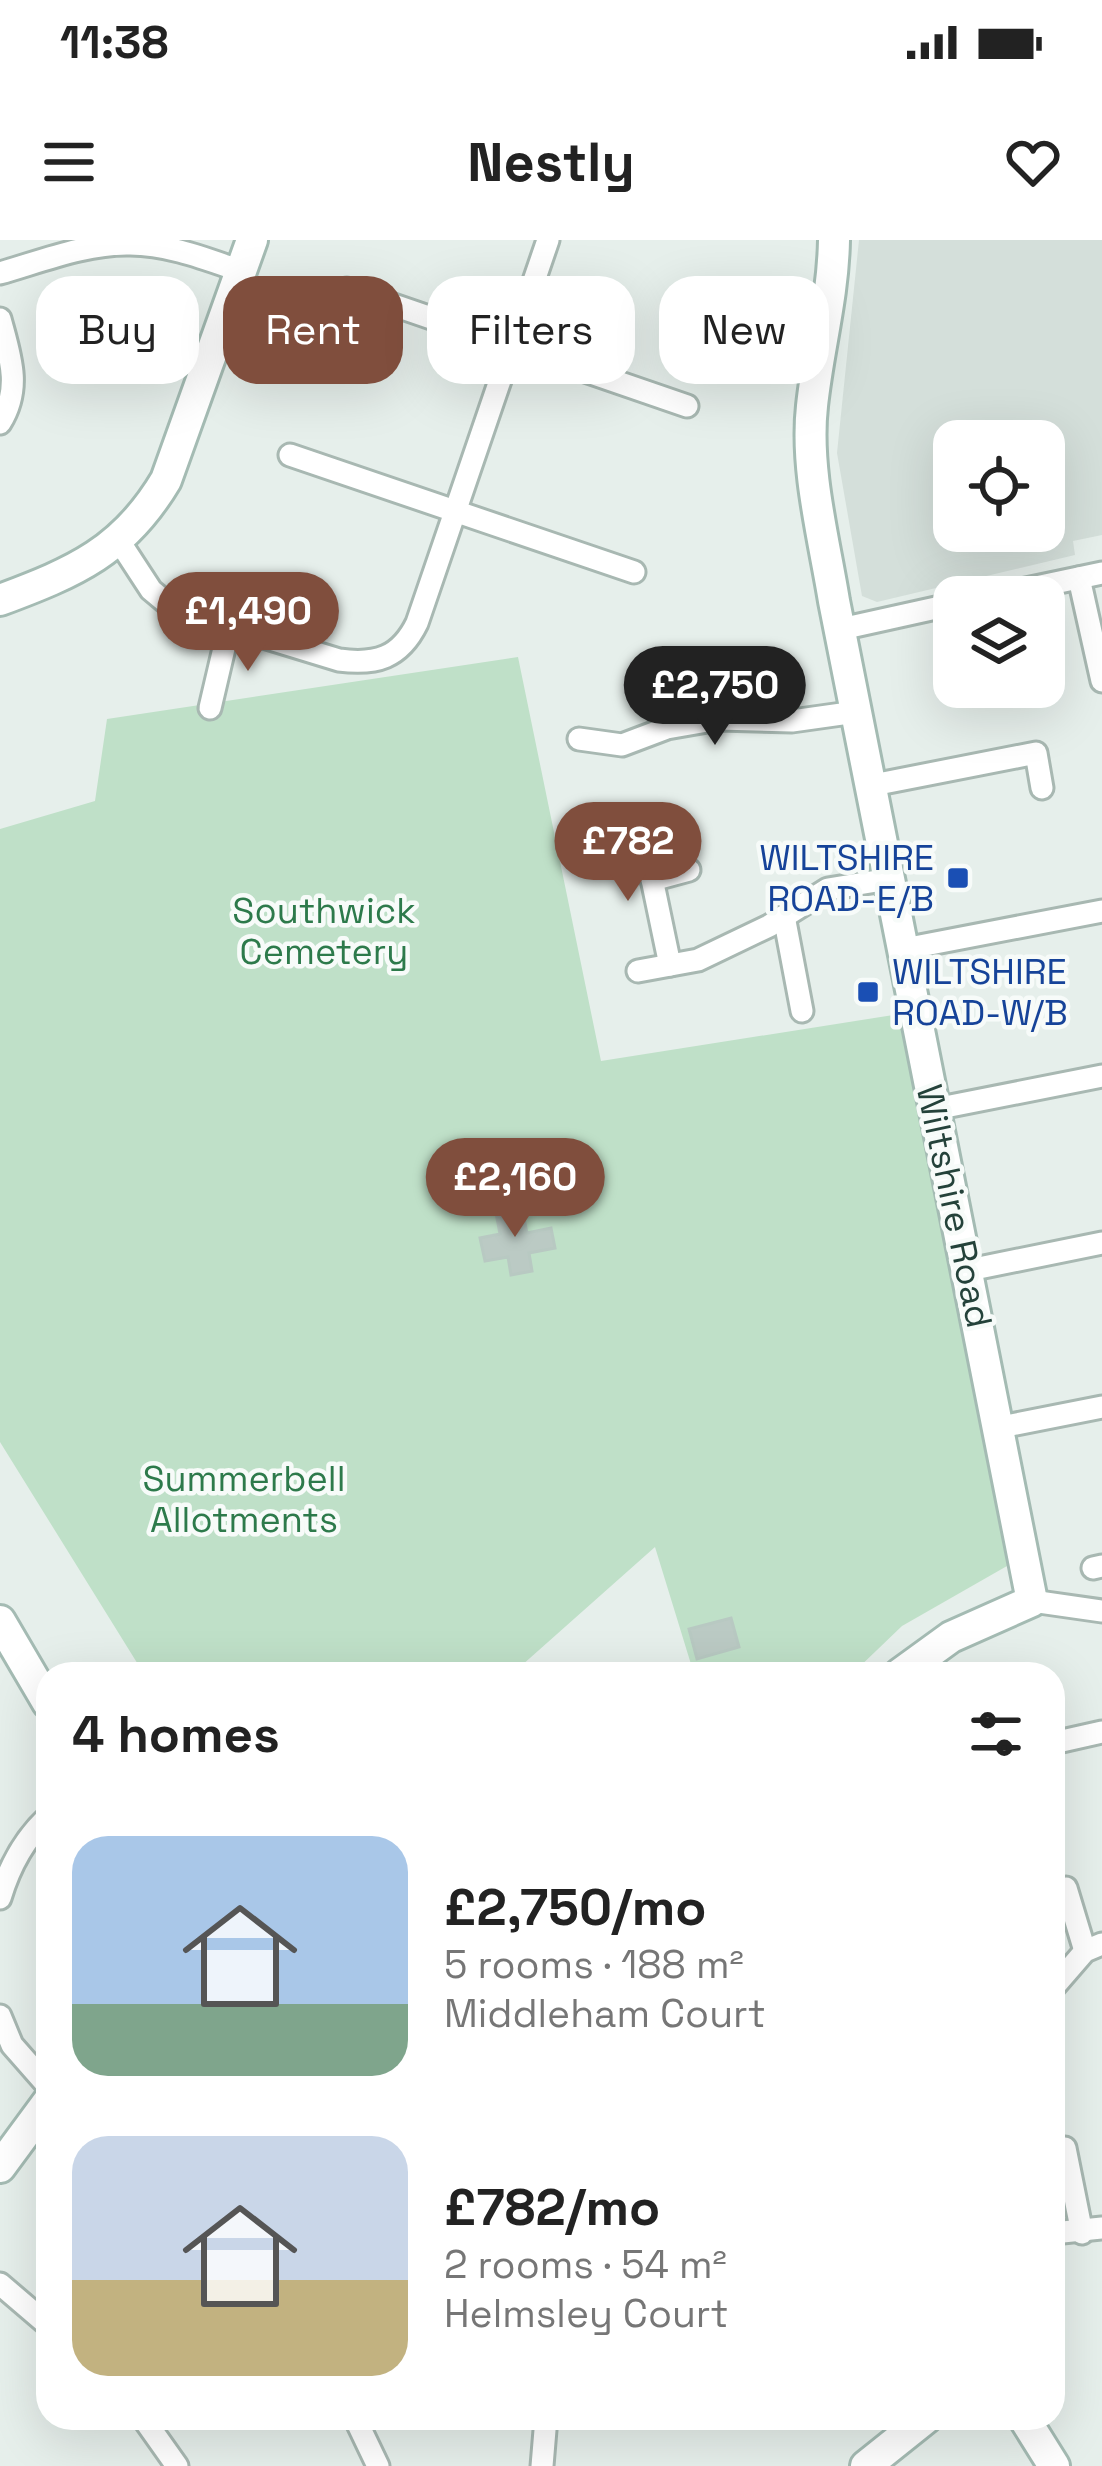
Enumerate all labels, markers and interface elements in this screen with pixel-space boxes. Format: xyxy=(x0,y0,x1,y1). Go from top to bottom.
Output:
text: 11:38 xyxy=(60,14,168,71)
text: Nestly xyxy=(467,128,635,197)
icon: menu xyxy=(36,129,102,195)
icon: heart xyxy=(1000,129,1066,195)
chip: Buy xyxy=(36,276,199,384)
chip: Rent xyxy=(223,276,403,384)
chip: Filters xyxy=(427,276,635,384)
chip: New xyxy=(659,276,829,384)
map controls xyxy=(933,420,1065,708)
button: locate xyxy=(933,420,1065,552)
pin: £1,490 xyxy=(150,572,346,674)
button: layers xyxy=(933,576,1065,708)
text: £1,490 xyxy=(184,586,312,635)
pin: £2,750 xyxy=(617,646,813,748)
text: £2,750 xyxy=(651,660,779,709)
pin: £782 xyxy=(557,802,699,904)
text: £782 xyxy=(581,816,675,865)
place label: WILTSHIRE ROAD-E/B xyxy=(759,835,934,922)
marker: WILTSHIRE ROAD-E/B xyxy=(945,865,971,891)
park label: Southwick Cemetery xyxy=(232,888,416,975)
place label: WILTSHIRE ROAD-W/B xyxy=(892,949,1068,1036)
marker: WILTSHIRE ROAD-W/B xyxy=(855,979,881,1005)
street label: Wiltshire Road xyxy=(906,1080,1002,1332)
pin: £2,160 xyxy=(417,1138,613,1240)
text: £2,160 xyxy=(453,1152,577,1201)
park label: Summerbell Allotments xyxy=(142,1456,346,1543)
icon: filters xyxy=(963,1701,1029,1767)
text: 4 homes xyxy=(72,1702,280,1767)
text: £2,750/mo xyxy=(444,1875,707,1940)
icon: home xyxy=(168,1884,312,2028)
text: 5 rooms · 188 m² xyxy=(444,1940,744,1989)
text: Middleham Court xyxy=(444,1989,766,2038)
text: £782/mo xyxy=(444,2175,660,2240)
icon: home xyxy=(168,2184,312,2328)
text: 2 rooms · 54 m² xyxy=(444,2240,727,2289)
text: Helmsley Court xyxy=(444,2289,729,2338)

